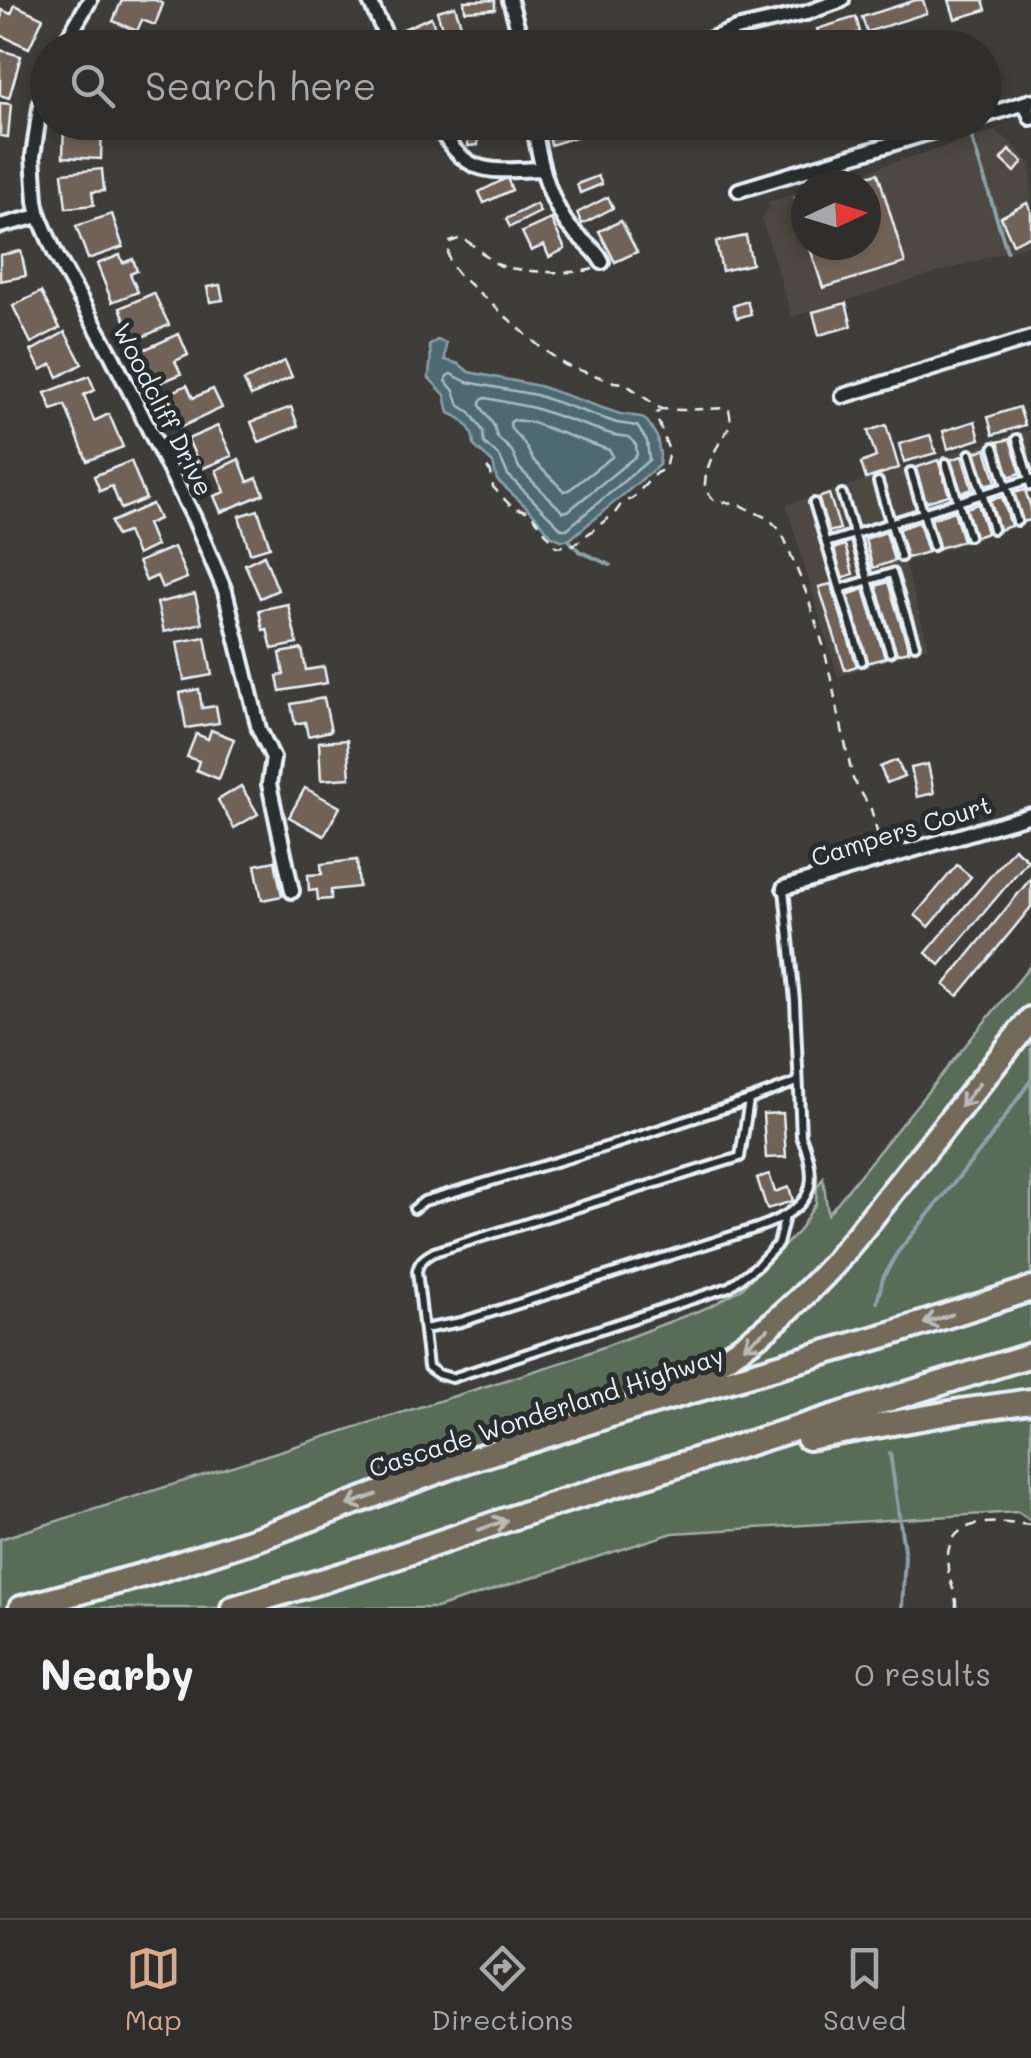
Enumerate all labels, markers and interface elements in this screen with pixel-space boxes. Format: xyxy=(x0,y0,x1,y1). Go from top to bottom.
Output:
search box xyxy=(30,30,1001,140)
icon: search xyxy=(65,58,120,113)
text: Search here xyxy=(145,60,376,110)
north arrow xyxy=(791,170,881,260)
street label: Woodcliff Drive xyxy=(107,317,221,501)
street label: Campers Court xyxy=(807,787,995,873)
one-way arrow xyxy=(959,1081,981,1107)
one-way arrow xyxy=(923,1311,954,1329)
one-way arrow xyxy=(743,1327,770,1348)
street label: Cascade Wonderland Highway xyxy=(364,1338,728,1485)
one-way arrow xyxy=(347,1492,378,1510)
one-way arrow xyxy=(476,1514,508,1532)
text: Nearby xyxy=(40,1646,194,1701)
text: 0 results xyxy=(854,1652,991,1694)
tab: Map xyxy=(125,1941,182,2037)
tab: Directions xyxy=(431,1941,574,2037)
tab: Saved xyxy=(823,1941,906,2037)

